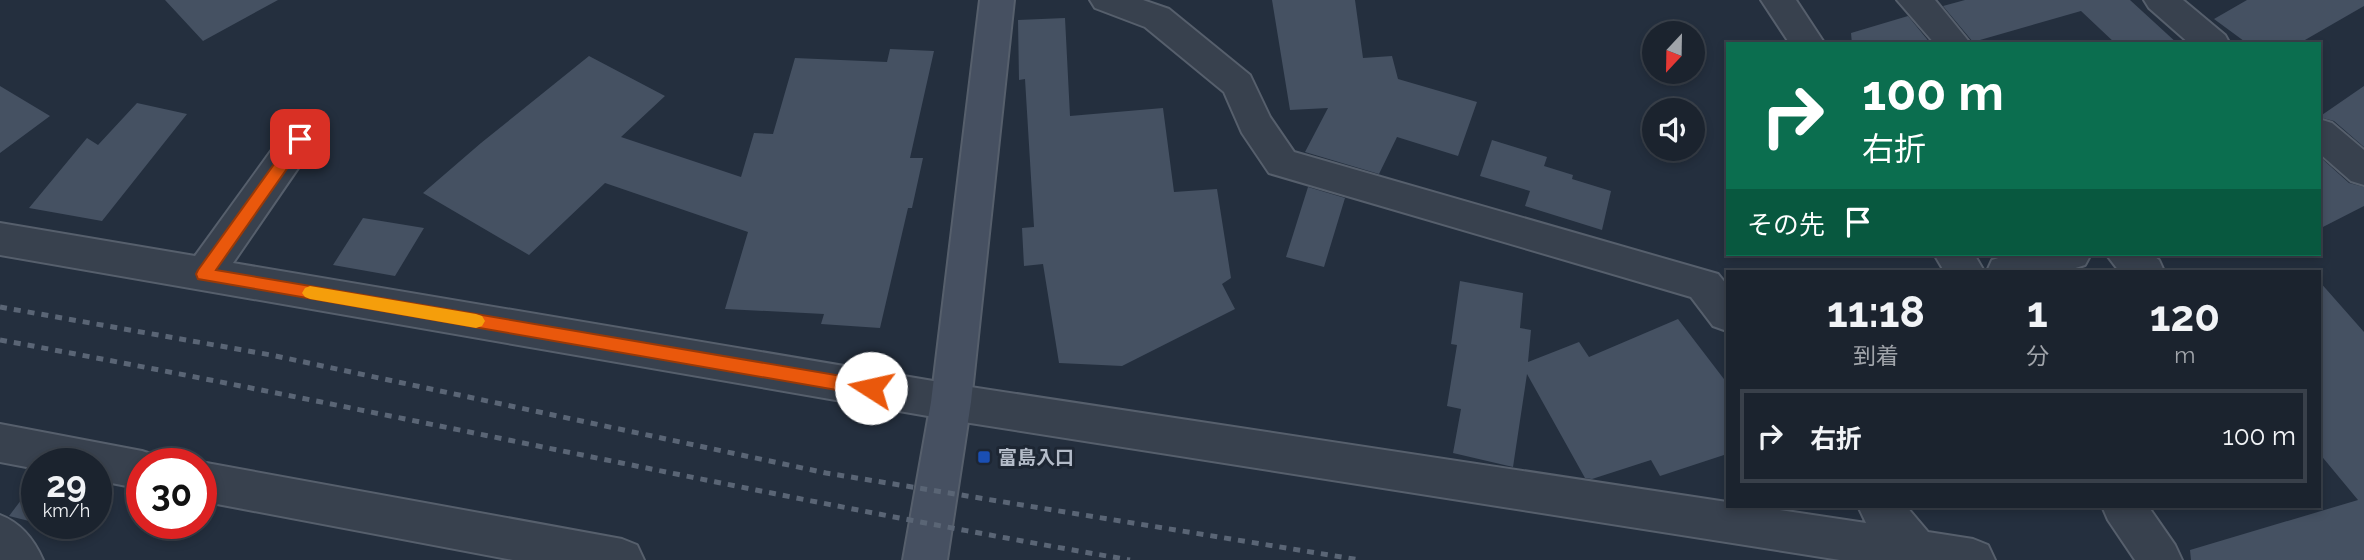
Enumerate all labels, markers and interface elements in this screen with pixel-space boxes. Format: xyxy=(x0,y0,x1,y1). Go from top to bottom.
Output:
north arrow xyxy=(1642,21,1704,84)
map controls xyxy=(1642,21,1705,161)
text: 100 m xyxy=(1862,64,2004,121)
icon: right xyxy=(1747,70,1838,161)
button: sound xyxy=(1642,98,1705,161)
pin xyxy=(270,109,330,169)
icon: arrive xyxy=(281,120,319,158)
text: 右折 xyxy=(1862,130,1926,167)
icon: arrive xyxy=(1839,203,1877,241)
text: その先 xyxy=(1747,210,1825,240)
text: 11:18 xyxy=(1827,288,1925,337)
text: 1 xyxy=(2027,288,2048,337)
text: 120 xyxy=(2150,292,2220,341)
text: m xyxy=(2174,341,2196,368)
text: 到着 xyxy=(1853,342,1899,369)
text: 分 xyxy=(2026,342,2049,369)
position arrow xyxy=(834,351,908,425)
icon: right xyxy=(1751,417,1789,455)
text: 100 m xyxy=(2223,421,2296,451)
text: 右折 xyxy=(1810,424,1862,454)
place label: 富島入口 xyxy=(998,446,1074,468)
speed limit sign: 30 xyxy=(126,448,217,539)
marker: 富島入口 xyxy=(976,449,992,465)
text: 29 xyxy=(46,464,87,505)
text: km/h xyxy=(43,500,90,521)

